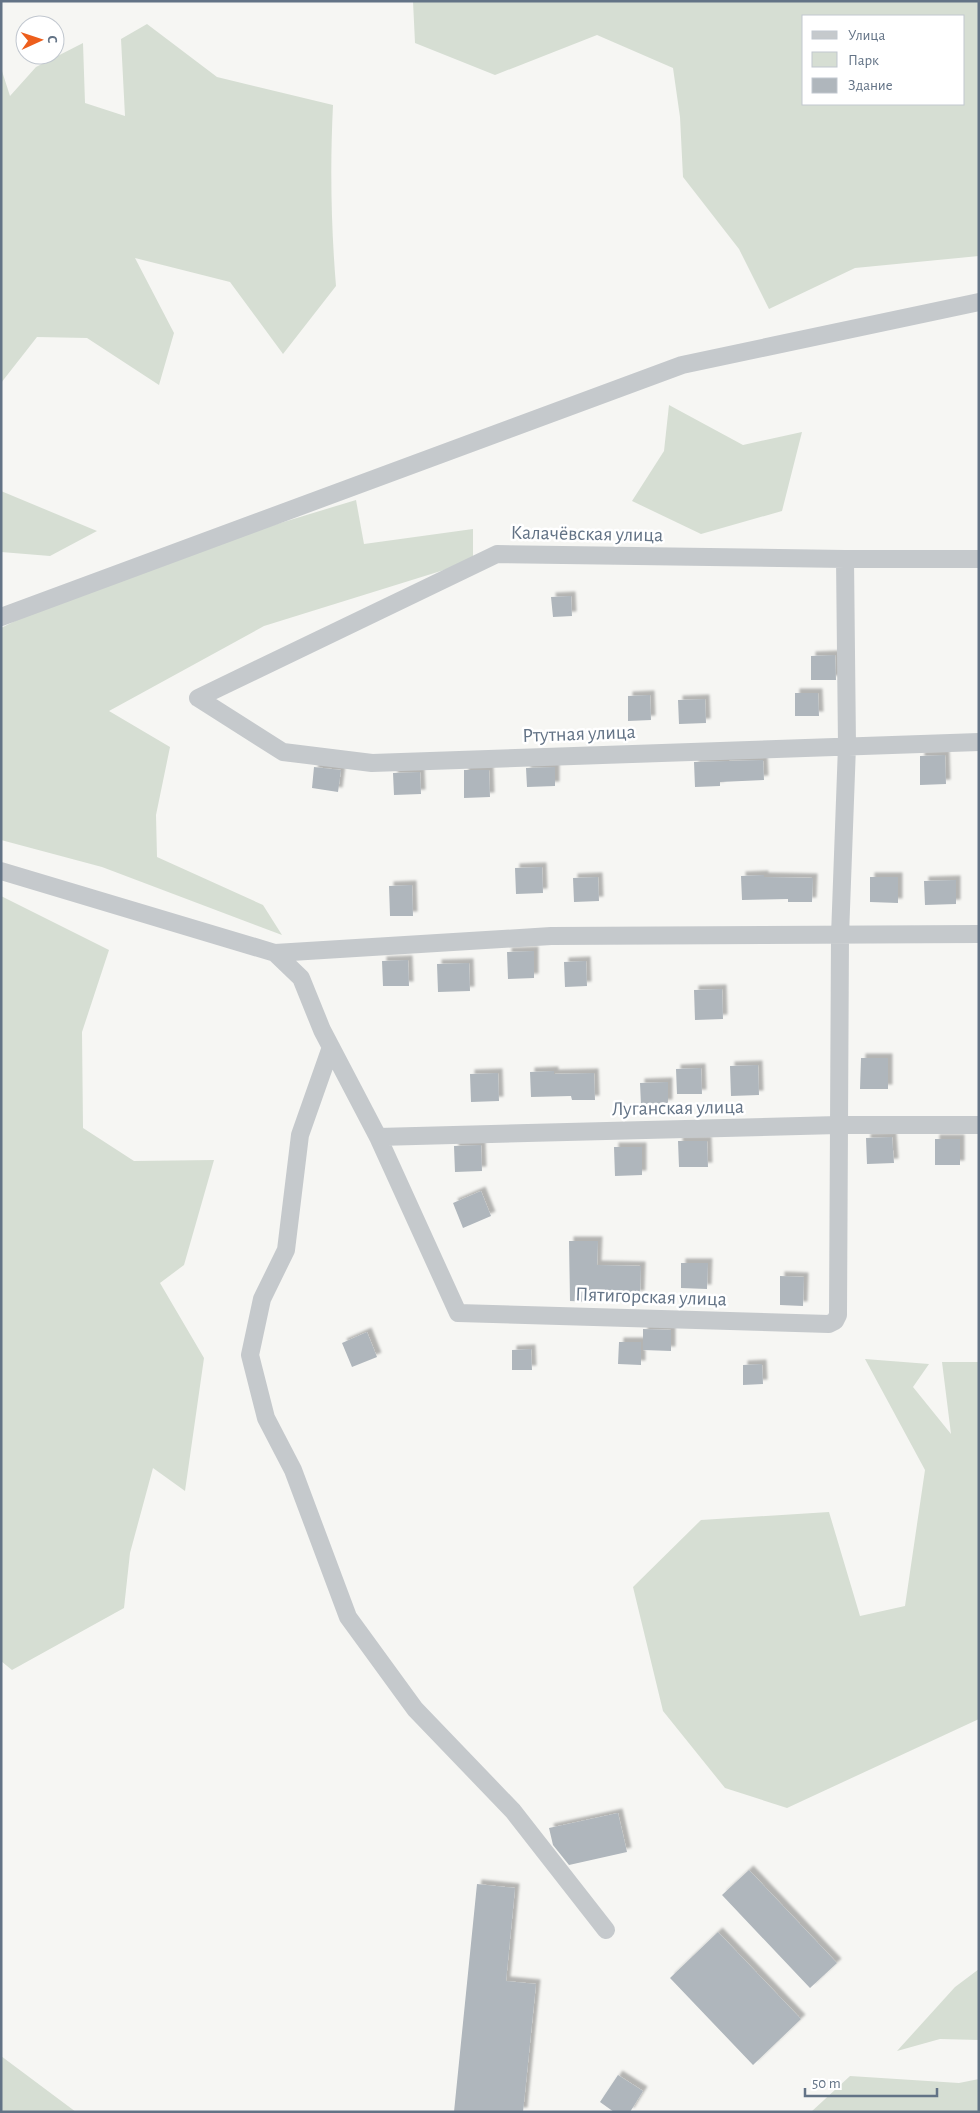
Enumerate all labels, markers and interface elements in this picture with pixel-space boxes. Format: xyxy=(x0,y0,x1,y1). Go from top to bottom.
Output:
north arrow xyxy=(15,15,65,65)
legend xyxy=(802,15,965,105)
text: Улица xyxy=(848,28,885,43)
text: С xyxy=(45,35,59,44)
text: Парк xyxy=(848,53,879,68)
text: Здание xyxy=(848,78,893,93)
street label: Калачёвская улица xyxy=(511,523,663,545)
street label: Ртутная улица xyxy=(522,722,636,746)
street label: Луганская улица xyxy=(612,1097,744,1119)
street label: Пятигорская улица xyxy=(575,1284,727,1310)
scale bar xyxy=(805,2066,938,2098)
text: 50 m xyxy=(812,2076,841,2091)

